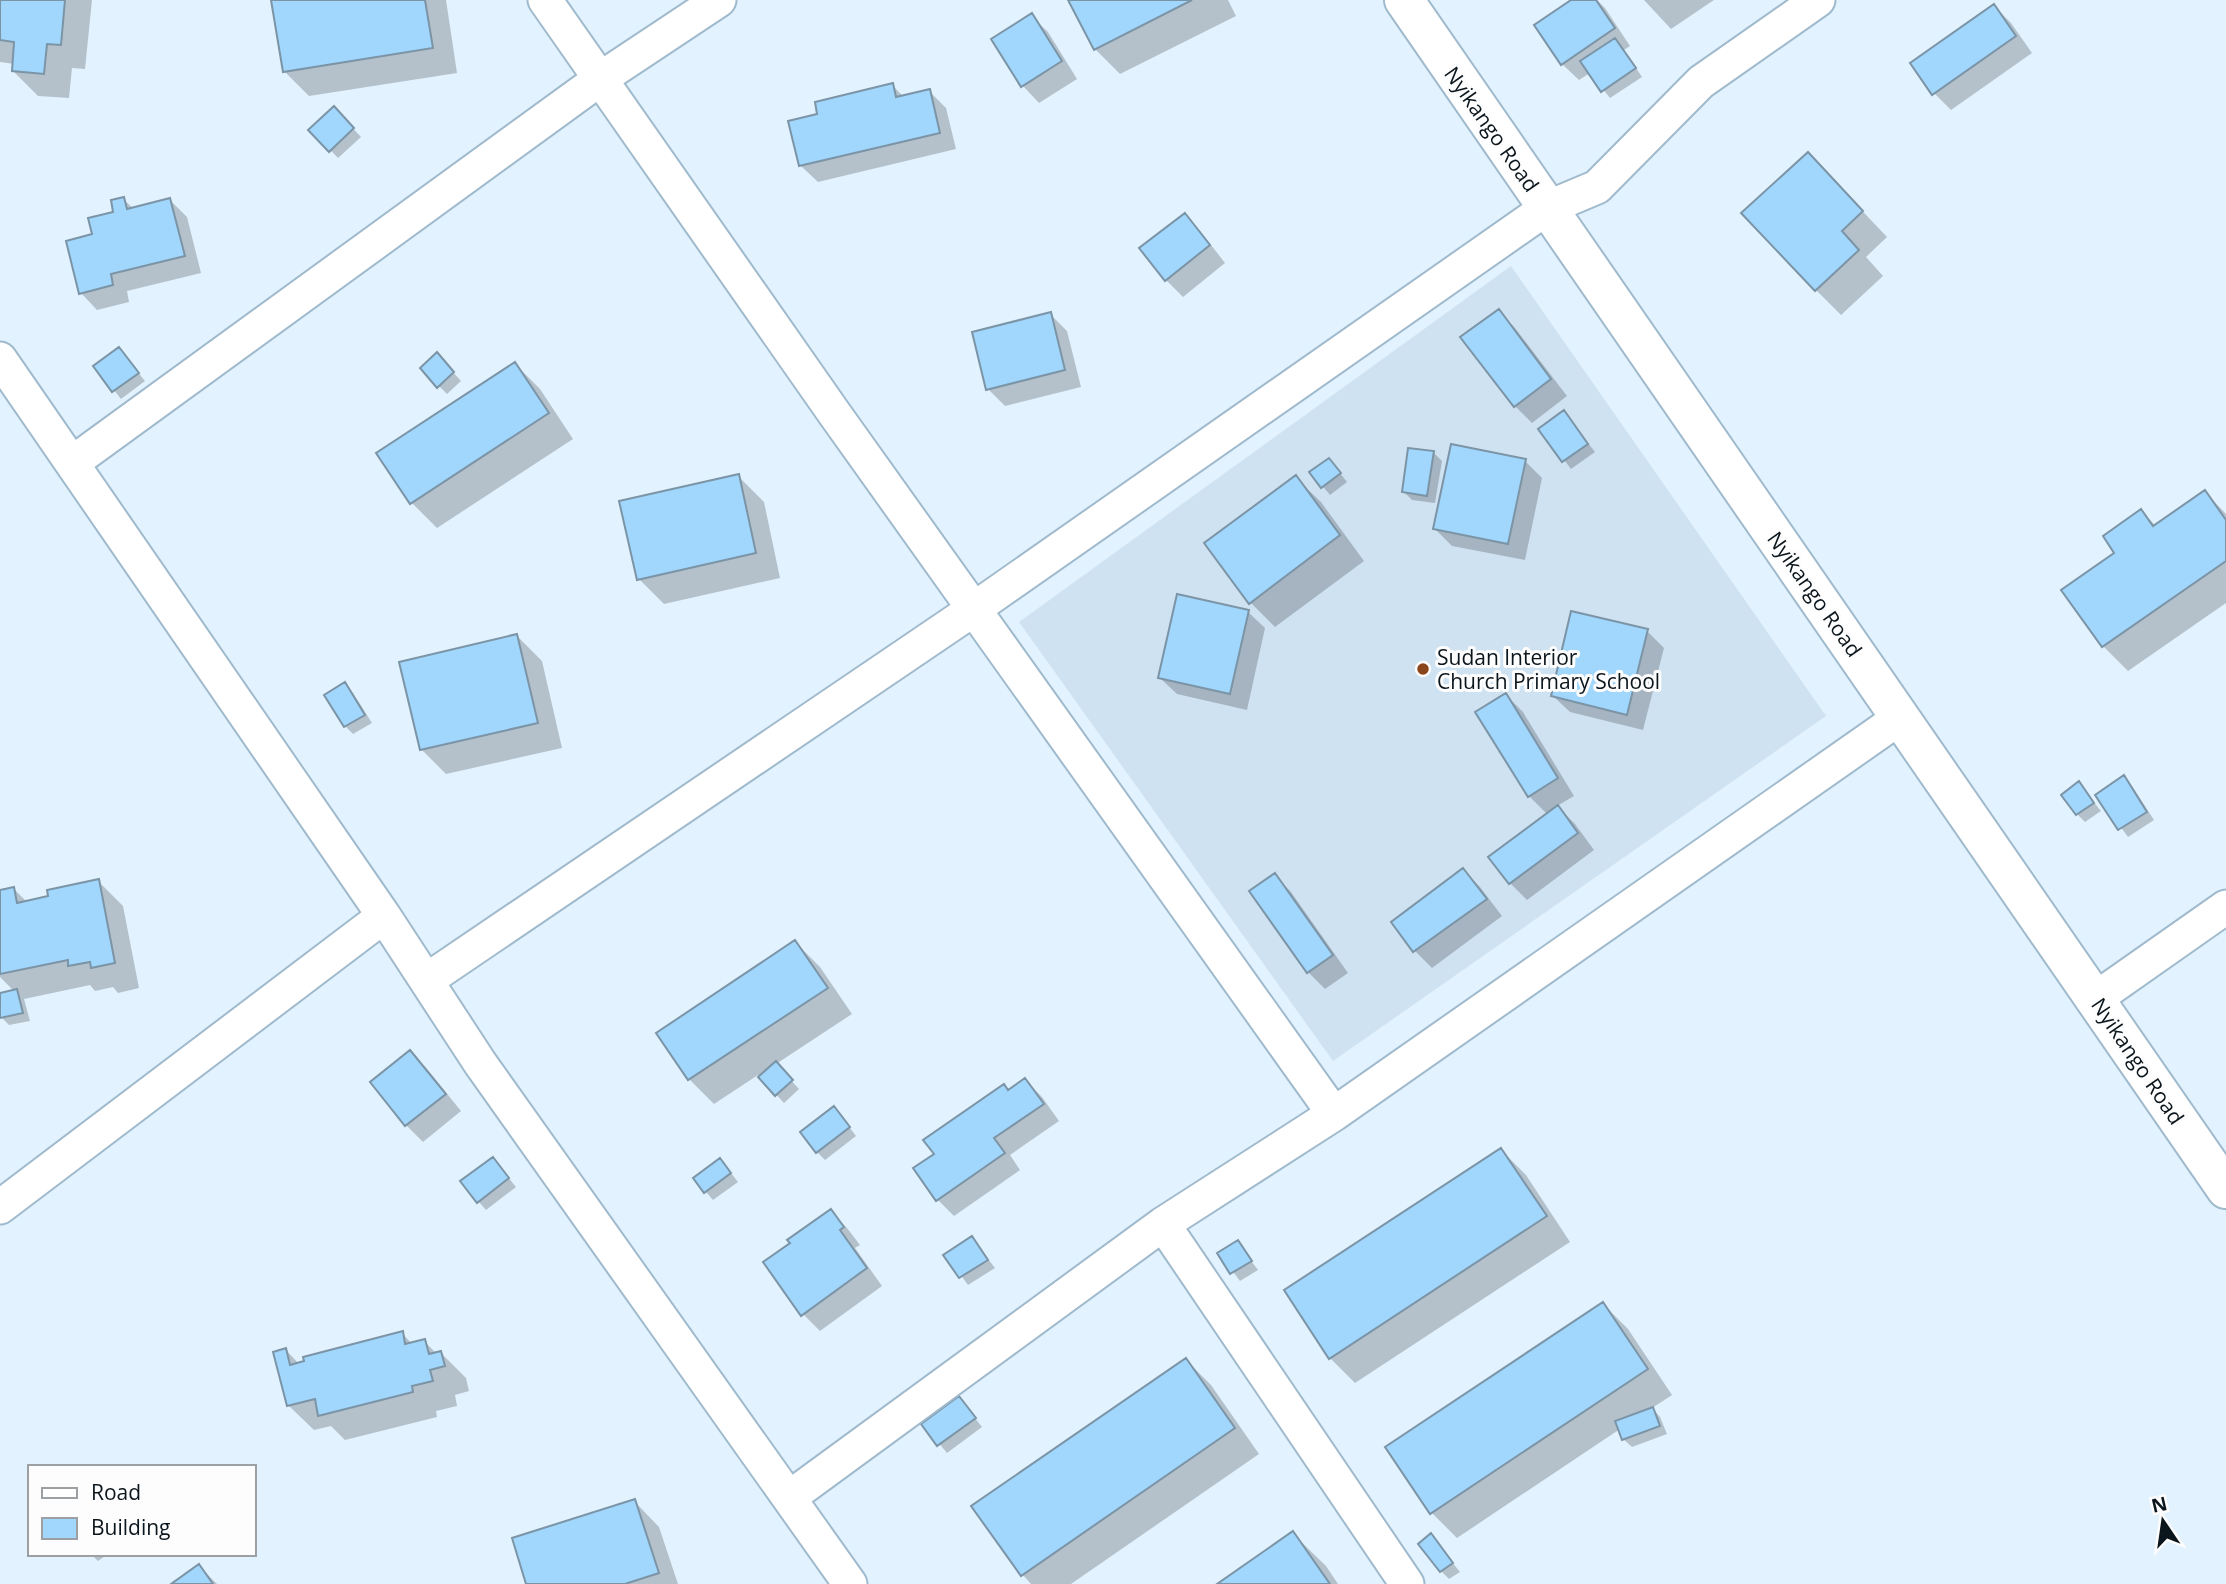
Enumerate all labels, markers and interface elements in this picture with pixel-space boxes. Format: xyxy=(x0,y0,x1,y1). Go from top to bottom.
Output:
street label: Nyikango Road xyxy=(1438,61,1546,197)
street label: Nyikango Road xyxy=(1761,526,1869,662)
place label: Sudan Interior Church Primary School xyxy=(1437,643,1660,695)
marker: Sudan Interior Church Primary School xyxy=(1415,661,1431,677)
street label: Nyikango Road xyxy=(2085,992,2191,1130)
legend xyxy=(28,1465,256,1556)
text: Road xyxy=(91,1478,141,1506)
north arrow xyxy=(2128,1486,2198,1556)
text: N xyxy=(2149,1490,2170,1519)
text: Building xyxy=(91,1513,170,1541)

